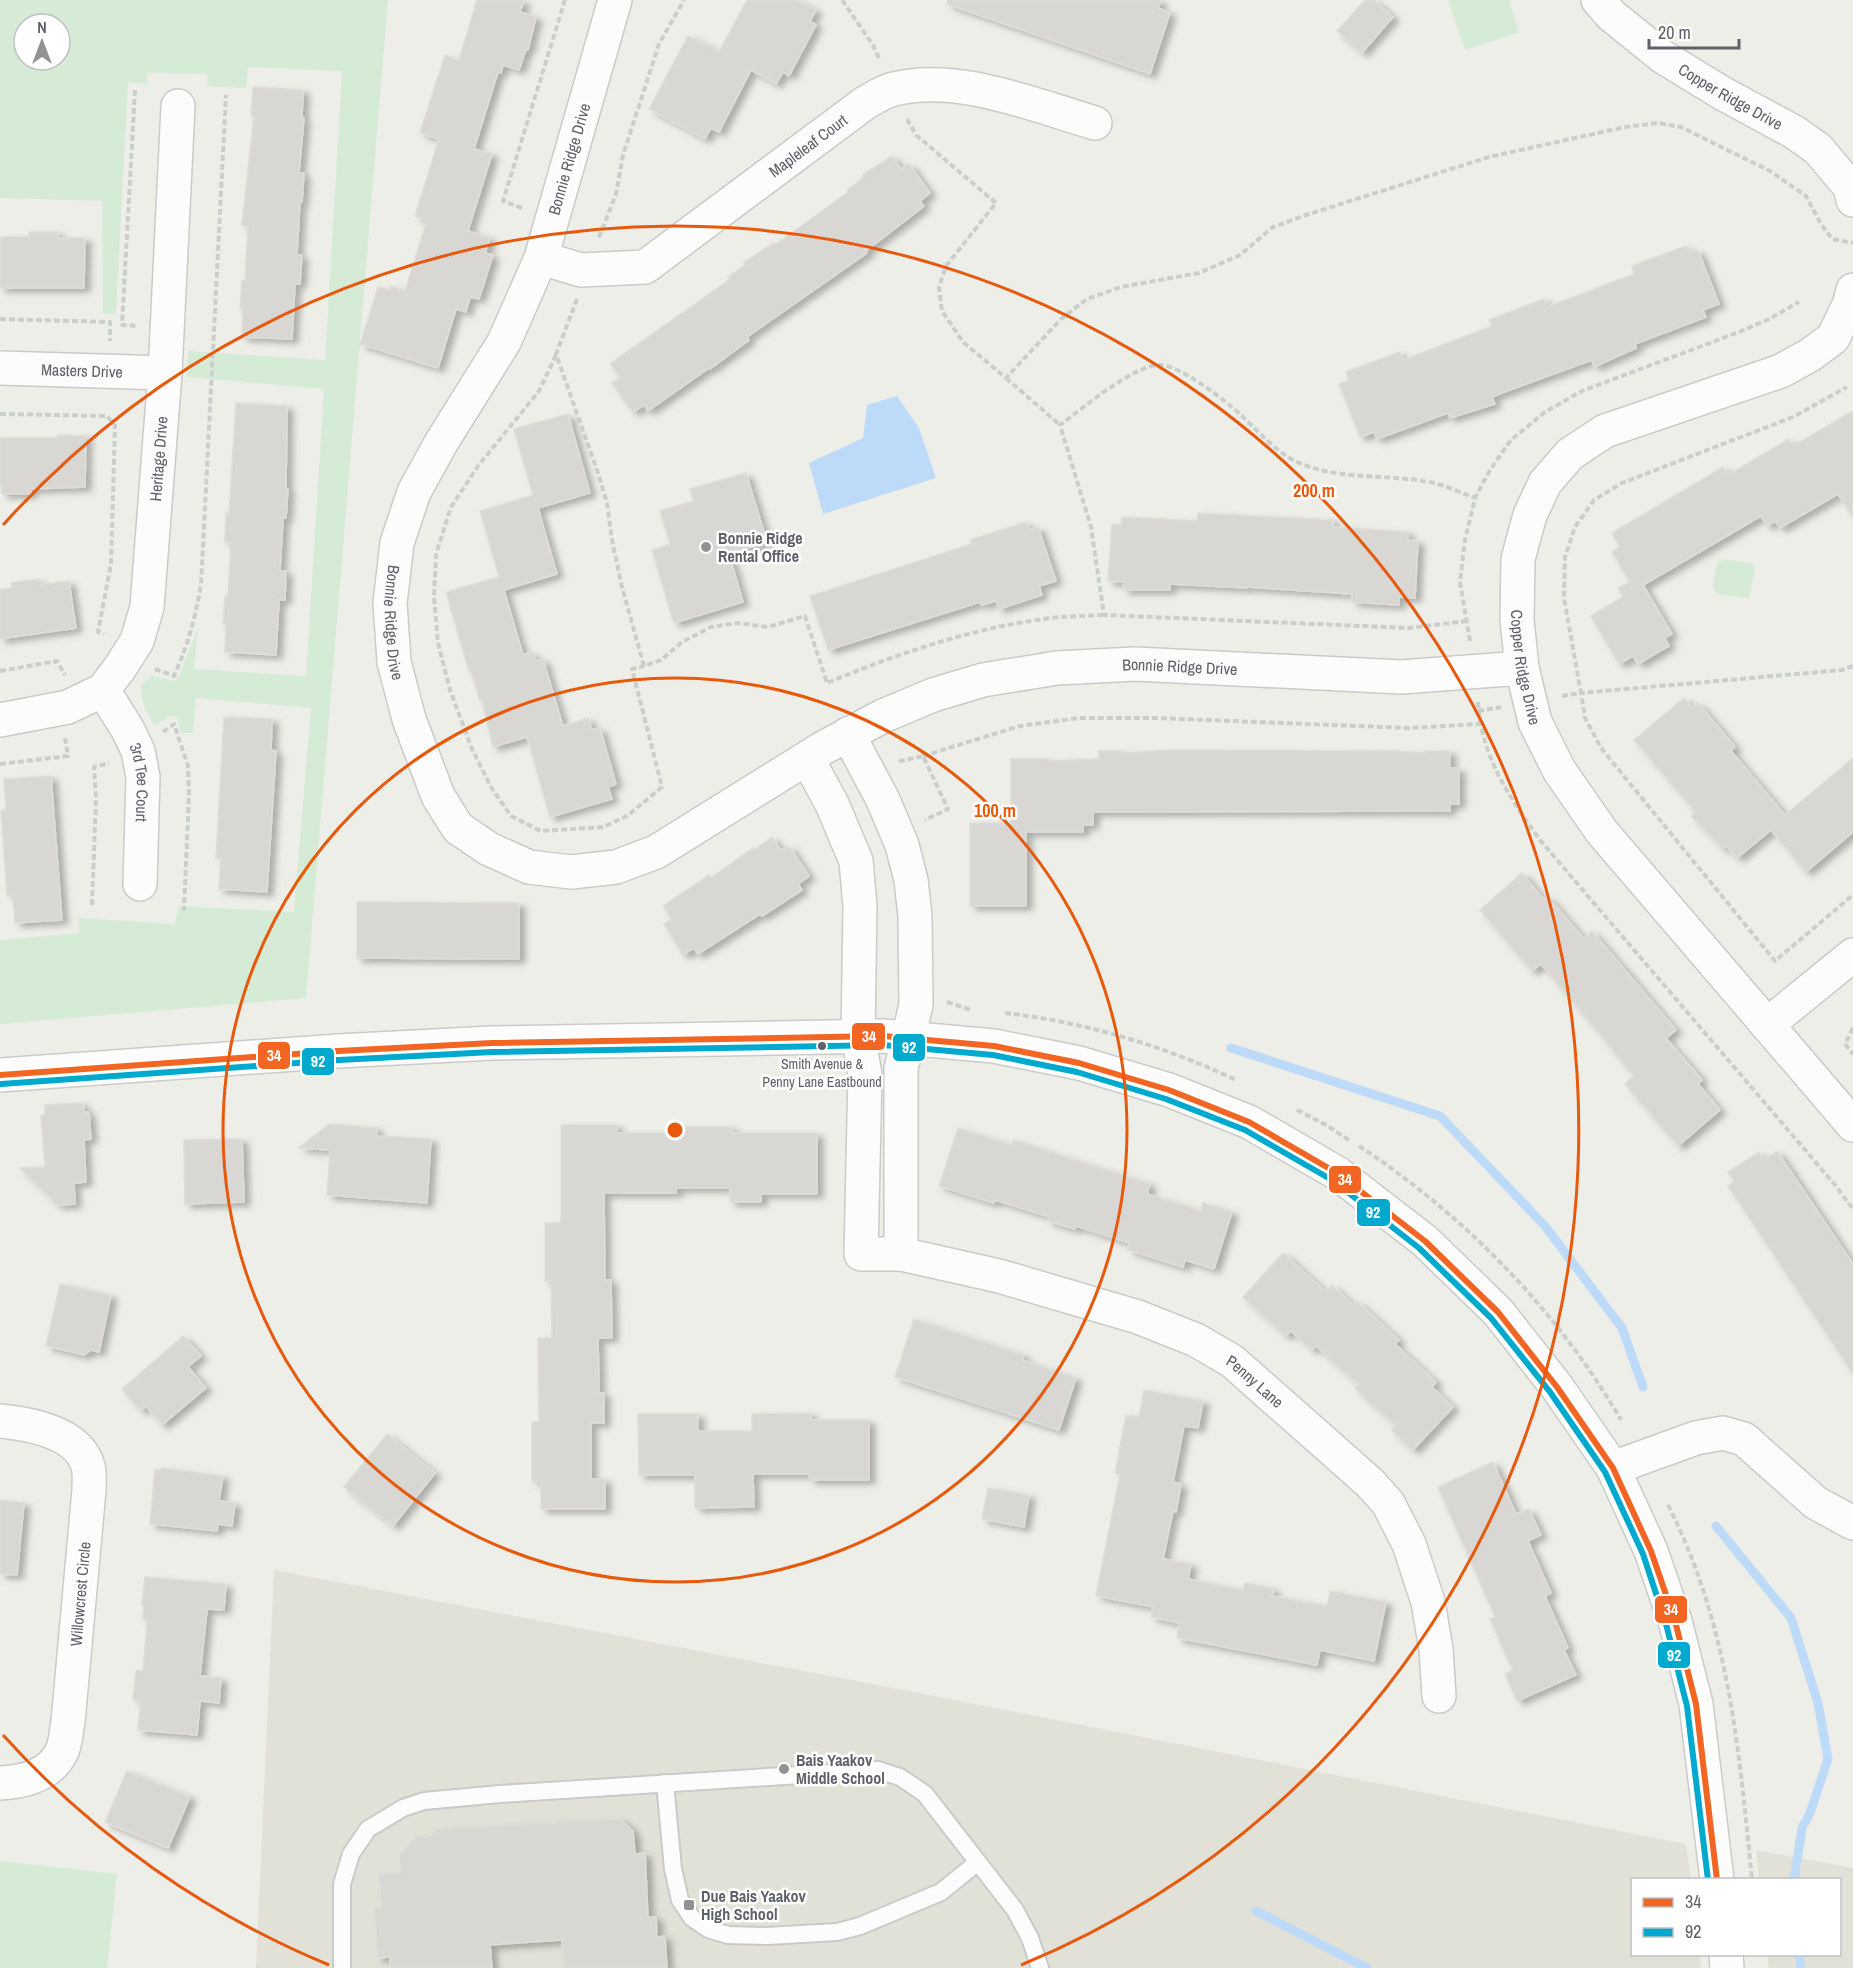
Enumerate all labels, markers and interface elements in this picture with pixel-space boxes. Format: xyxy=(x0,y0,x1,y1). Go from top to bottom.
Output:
north arrow xyxy=(12,12,72,72)
scale bar xyxy=(1649,12,1739,50)
text: N xyxy=(37,16,47,38)
text: 20 m xyxy=(1658,20,1691,45)
street label: Copper Ridge Drive xyxy=(1674,58,1787,135)
street label: Bonnie Ridge Drive xyxy=(543,101,595,217)
street label: Mapleleaf Court xyxy=(764,109,852,182)
street label: Masters Drive xyxy=(41,358,123,383)
street label: Heritage Drive xyxy=(144,415,173,502)
text: 200 m xyxy=(1293,478,1335,503)
place label: Bonnie Ridge Rental Office xyxy=(718,527,803,567)
marker: Bonnie Ridge Rental Office xyxy=(699,540,713,554)
street label: Bonnie Ridge Drive xyxy=(379,564,409,682)
street label: Copper Ridge Drive xyxy=(1506,609,1546,727)
street label: Bonnie Ridge Drive xyxy=(1122,653,1238,680)
street label: 3rd Tee Court xyxy=(125,739,154,822)
text: 100 m xyxy=(974,798,1016,823)
line badge: 34 xyxy=(851,1022,886,1051)
text: 34 xyxy=(862,1025,877,1047)
line badge: 92 xyxy=(892,1033,926,1062)
text: 92 xyxy=(902,1036,916,1058)
marker: Smith Avenue & Penny Lane Eastbound xyxy=(816,1040,828,1052)
line badge: 34 xyxy=(257,1041,291,1070)
text: 34 xyxy=(267,1044,282,1066)
line badge: 92 xyxy=(301,1047,335,1076)
text: 92 xyxy=(311,1050,325,1072)
place label: Smith Avenue & Penny Lane Eastbound xyxy=(762,1055,882,1091)
centre of rings xyxy=(665,1120,685,1140)
line badge: 34 xyxy=(1328,1165,1362,1194)
text: 34 xyxy=(1338,1168,1353,1190)
line badge: 92 xyxy=(1356,1198,1391,1227)
text: 92 xyxy=(1366,1201,1380,1223)
street label: Penny Lane xyxy=(1223,1349,1288,1413)
street label: Willowcrest Circle xyxy=(64,1541,96,1647)
line badge: 34 xyxy=(1654,1595,1688,1624)
text: 34 xyxy=(1664,1598,1679,1620)
line badge: 92 xyxy=(1657,1641,1691,1669)
text: 92 xyxy=(1667,1644,1681,1666)
place label: Bais Yaakov Middle School xyxy=(796,1749,885,1789)
marker: Bais Yaakov Middle School xyxy=(777,1762,791,1776)
legend xyxy=(1631,1878,1841,1956)
place label: Due Bais Yaakov High School xyxy=(701,1885,807,1925)
text: 34 xyxy=(1685,1889,1701,1914)
marker: Due Bais Yaakov High School xyxy=(682,1898,696,1912)
text: 92 xyxy=(1685,1919,1701,1944)

